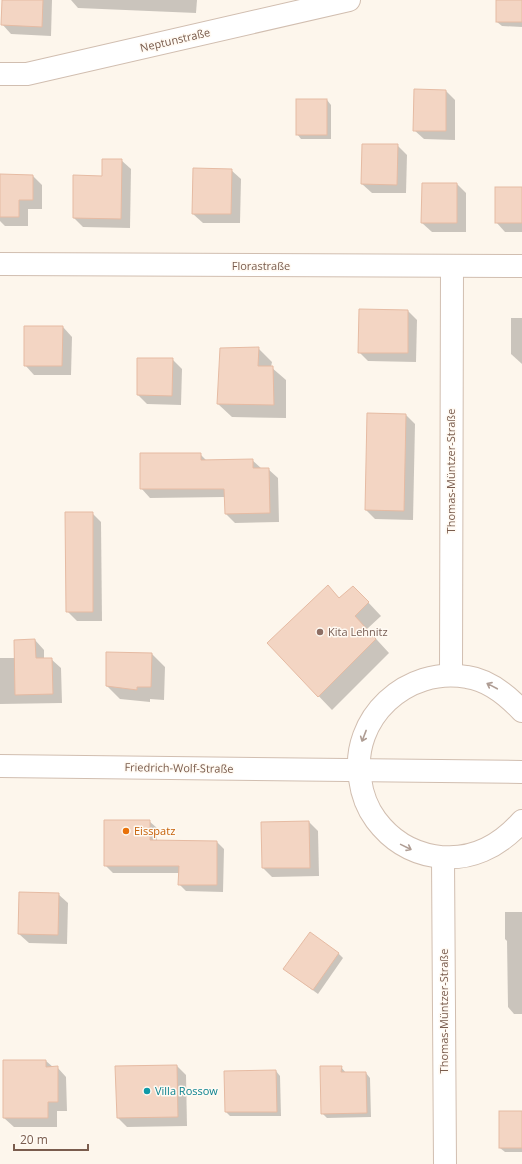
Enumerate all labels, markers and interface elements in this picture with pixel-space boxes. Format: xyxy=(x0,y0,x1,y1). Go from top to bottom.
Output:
street label: Neptunstraße xyxy=(138,24,211,55)
street label: Florastraße xyxy=(232,258,290,273)
street label: Thomas-Müntzer-Straße xyxy=(443,409,458,533)
place label: Kita Lehnitz xyxy=(328,624,388,639)
marker: Kita Lehnitz xyxy=(315,627,325,637)
one-way arrow xyxy=(487,682,499,690)
one-way arrow xyxy=(359,729,367,741)
street label: Friedrich-Wolf-Straße xyxy=(124,759,234,776)
place label: Eisspatz xyxy=(134,823,175,838)
marker: Eisspatz xyxy=(121,826,131,836)
one-way arrow xyxy=(400,844,412,851)
street label: Thomas-Müntzer-Straße xyxy=(436,949,451,1073)
place label: Villa Rossow xyxy=(155,1083,218,1098)
marker: Villa Rossow xyxy=(142,1086,152,1096)
scale bar xyxy=(14,1126,88,1152)
text: 20 m xyxy=(20,1131,48,1148)

